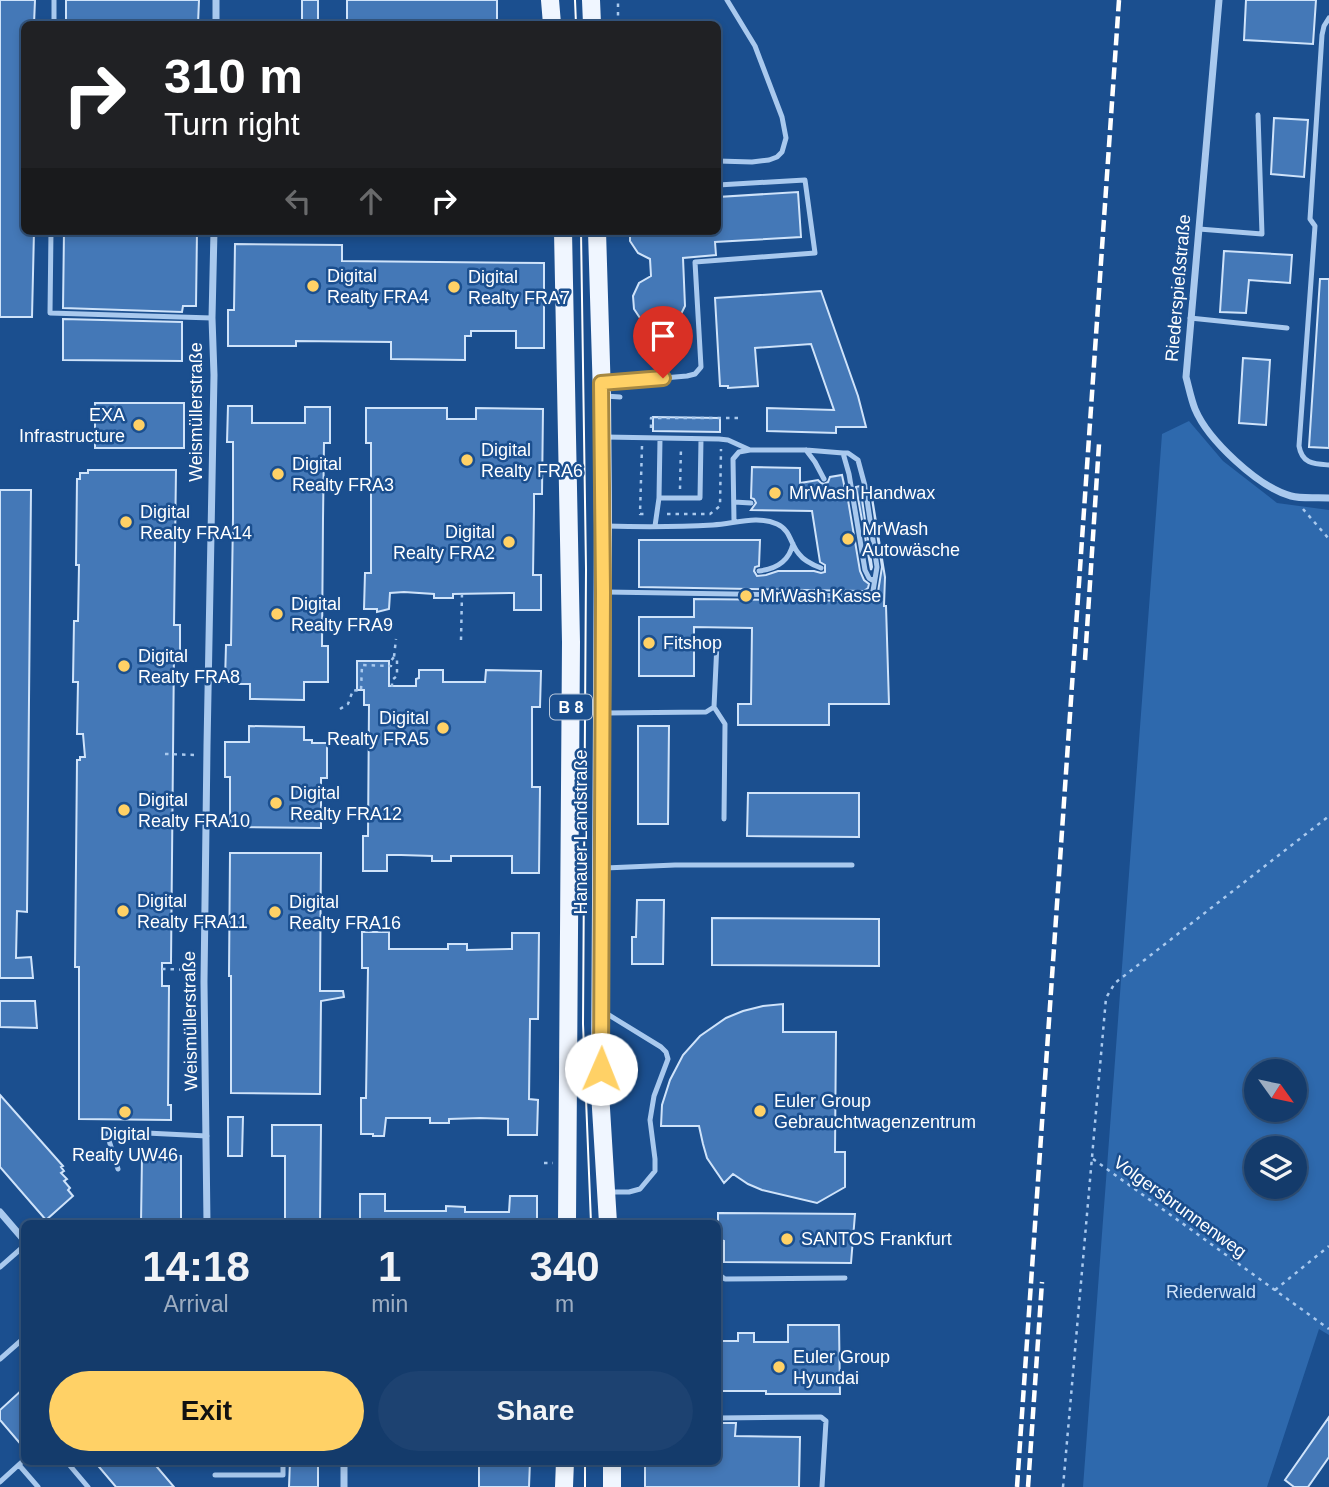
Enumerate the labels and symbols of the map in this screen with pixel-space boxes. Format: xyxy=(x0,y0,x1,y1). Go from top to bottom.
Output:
street label: Riederspießstraße xyxy=(1162,213,1194,363)
place label: Digital Realty FRA4 xyxy=(327,266,429,307)
place label: Digital Realty FRA7 xyxy=(468,267,570,308)
marker: Digital Realty FRA4 xyxy=(305,278,321,294)
marker: Digital Realty FRA7 xyxy=(446,279,462,295)
pin xyxy=(633,306,693,378)
street label: Weismüllerstraße xyxy=(186,342,206,482)
place label: EXA Infrastructure xyxy=(19,405,125,446)
marker: EXA Infrastructure xyxy=(131,417,147,433)
place label: Digital Realty FRA6 xyxy=(481,440,583,481)
marker: Digital Realty FRA6 xyxy=(459,452,475,468)
place label: Digital Realty FRA3 xyxy=(292,454,394,495)
marker: Digital Realty FRA3 xyxy=(270,466,286,482)
place label: MrWash Handwax xyxy=(789,483,935,503)
marker: MrWash Handwax xyxy=(767,485,783,501)
place label: Digital Realty FRA14 xyxy=(140,502,252,543)
marker: Digital Realty FRA14 xyxy=(118,514,134,530)
place label: MrWash Autowäsche xyxy=(862,519,960,560)
place label: Digital Realty FRA2 xyxy=(393,522,495,563)
marker: MrWash Autowäsche xyxy=(840,531,856,547)
marker: Digital Realty FRA2 xyxy=(501,534,517,550)
place label: MrWash Kasse xyxy=(760,586,881,606)
marker: MrWash Kasse xyxy=(738,588,754,604)
place label: Digital Realty FRA9 xyxy=(291,594,393,635)
marker: Digital Realty FRA9 xyxy=(269,606,285,622)
place label: Fitshop xyxy=(663,633,722,653)
marker: Fitshop xyxy=(641,635,657,651)
place label: Digital Realty FRA8 xyxy=(138,646,240,687)
marker: Digital Realty FRA8 xyxy=(116,658,132,674)
road number: B 8 xyxy=(550,694,592,720)
place label: Digital Realty FRA5 xyxy=(327,708,429,749)
marker: Digital Realty FRA5 xyxy=(435,720,451,736)
street label: Hanauer Landstraße xyxy=(571,749,591,915)
place label: Digital Realty FRA12 xyxy=(290,783,402,824)
place label: Digital Realty FRA10 xyxy=(138,790,250,831)
marker: Digital Realty FRA12 xyxy=(268,795,284,811)
marker: Digital Realty FRA10 xyxy=(116,802,132,818)
place label: Digital Realty FRA11 xyxy=(137,891,248,932)
place label: Digital Realty FRA16 xyxy=(289,892,401,933)
marker: Digital Realty FRA11 xyxy=(115,903,131,919)
marker: Digital Realty FRA16 xyxy=(267,904,283,920)
street label: Weismüllerstraße xyxy=(179,951,201,1091)
position arrow xyxy=(564,1032,638,1106)
north arrow xyxy=(1244,1059,1307,1122)
place label: Euler Group Gebrauchtwagenzentrum xyxy=(774,1091,976,1132)
marker: Euler Group Gebrauchtwagenzentrum xyxy=(752,1103,768,1119)
marker: Digital Realty UW46 xyxy=(117,1104,133,1120)
place label: Digital Realty UW46 xyxy=(72,1124,178,1165)
street label: Volgersbrunnenweg xyxy=(1110,1152,1250,1262)
place label: SANTOS Frankfurt xyxy=(801,1229,952,1249)
marker: SANTOS Frankfurt xyxy=(779,1231,795,1247)
park label: Riederwald xyxy=(1166,1282,1256,1302)
place label: Euler Group Hyundai xyxy=(793,1347,890,1388)
marker: Euler Group Hyundai xyxy=(771,1359,787,1375)

